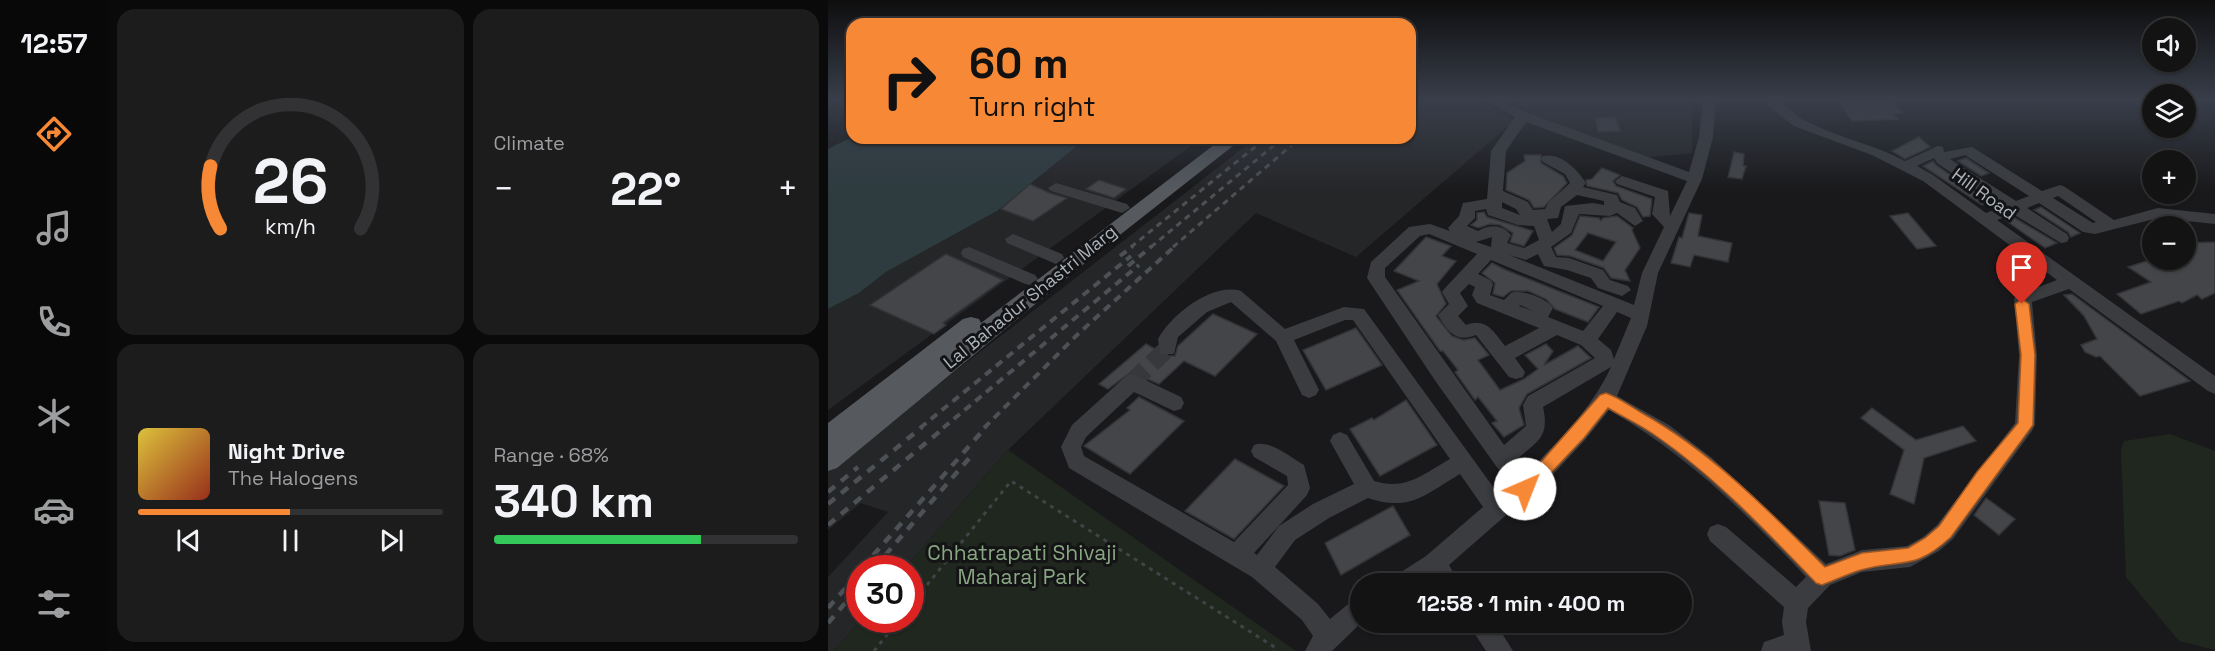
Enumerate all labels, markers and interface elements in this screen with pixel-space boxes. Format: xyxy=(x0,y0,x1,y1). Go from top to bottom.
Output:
map controls xyxy=(2142,18,2196,270)
button: sound xyxy=(2142,18,2196,72)
text: 12:57 xyxy=(20,26,88,61)
text: 60 m xyxy=(969,37,1069,90)
icon: right xyxy=(870,42,948,120)
button: layers xyxy=(2142,84,2196,138)
text: Turn right xyxy=(969,89,1096,124)
icon: directions xyxy=(33,113,75,155)
text: Climate xyxy=(494,130,565,156)
text: 26 xyxy=(252,142,328,221)
button: + xyxy=(2142,150,2196,204)
text: 22° xyxy=(610,161,681,218)
street label: Hill Road xyxy=(1948,163,2021,225)
text: − xyxy=(494,168,514,210)
text: + xyxy=(778,168,798,210)
icon: music xyxy=(33,207,75,249)
text: km/h xyxy=(265,213,316,240)
button: − xyxy=(2142,216,2196,270)
street label: Lal Bahadur Shastri Marg xyxy=(938,220,1121,374)
pin xyxy=(1996,242,2047,304)
icon: arrive xyxy=(2005,251,2038,284)
icon: phone xyxy=(33,301,75,343)
icon: climate xyxy=(33,395,75,437)
text: Night Drive xyxy=(228,437,345,465)
text: Range · 68% xyxy=(494,442,609,468)
position arrow xyxy=(1493,457,1557,521)
text: The Halogens xyxy=(228,465,358,491)
text: 340 km xyxy=(494,473,654,530)
icon: car xyxy=(33,489,75,531)
icon: previous xyxy=(172,524,205,557)
icon: pause xyxy=(274,524,307,557)
icon: next xyxy=(375,524,408,557)
park label: Chhatrapati Shivaji Maharaj Park xyxy=(927,539,1117,590)
speed limit sign: 30 xyxy=(846,555,924,633)
icon: filters xyxy=(33,583,75,625)
text: 12:58 · 1 min · 400 m xyxy=(1417,589,1625,617)

